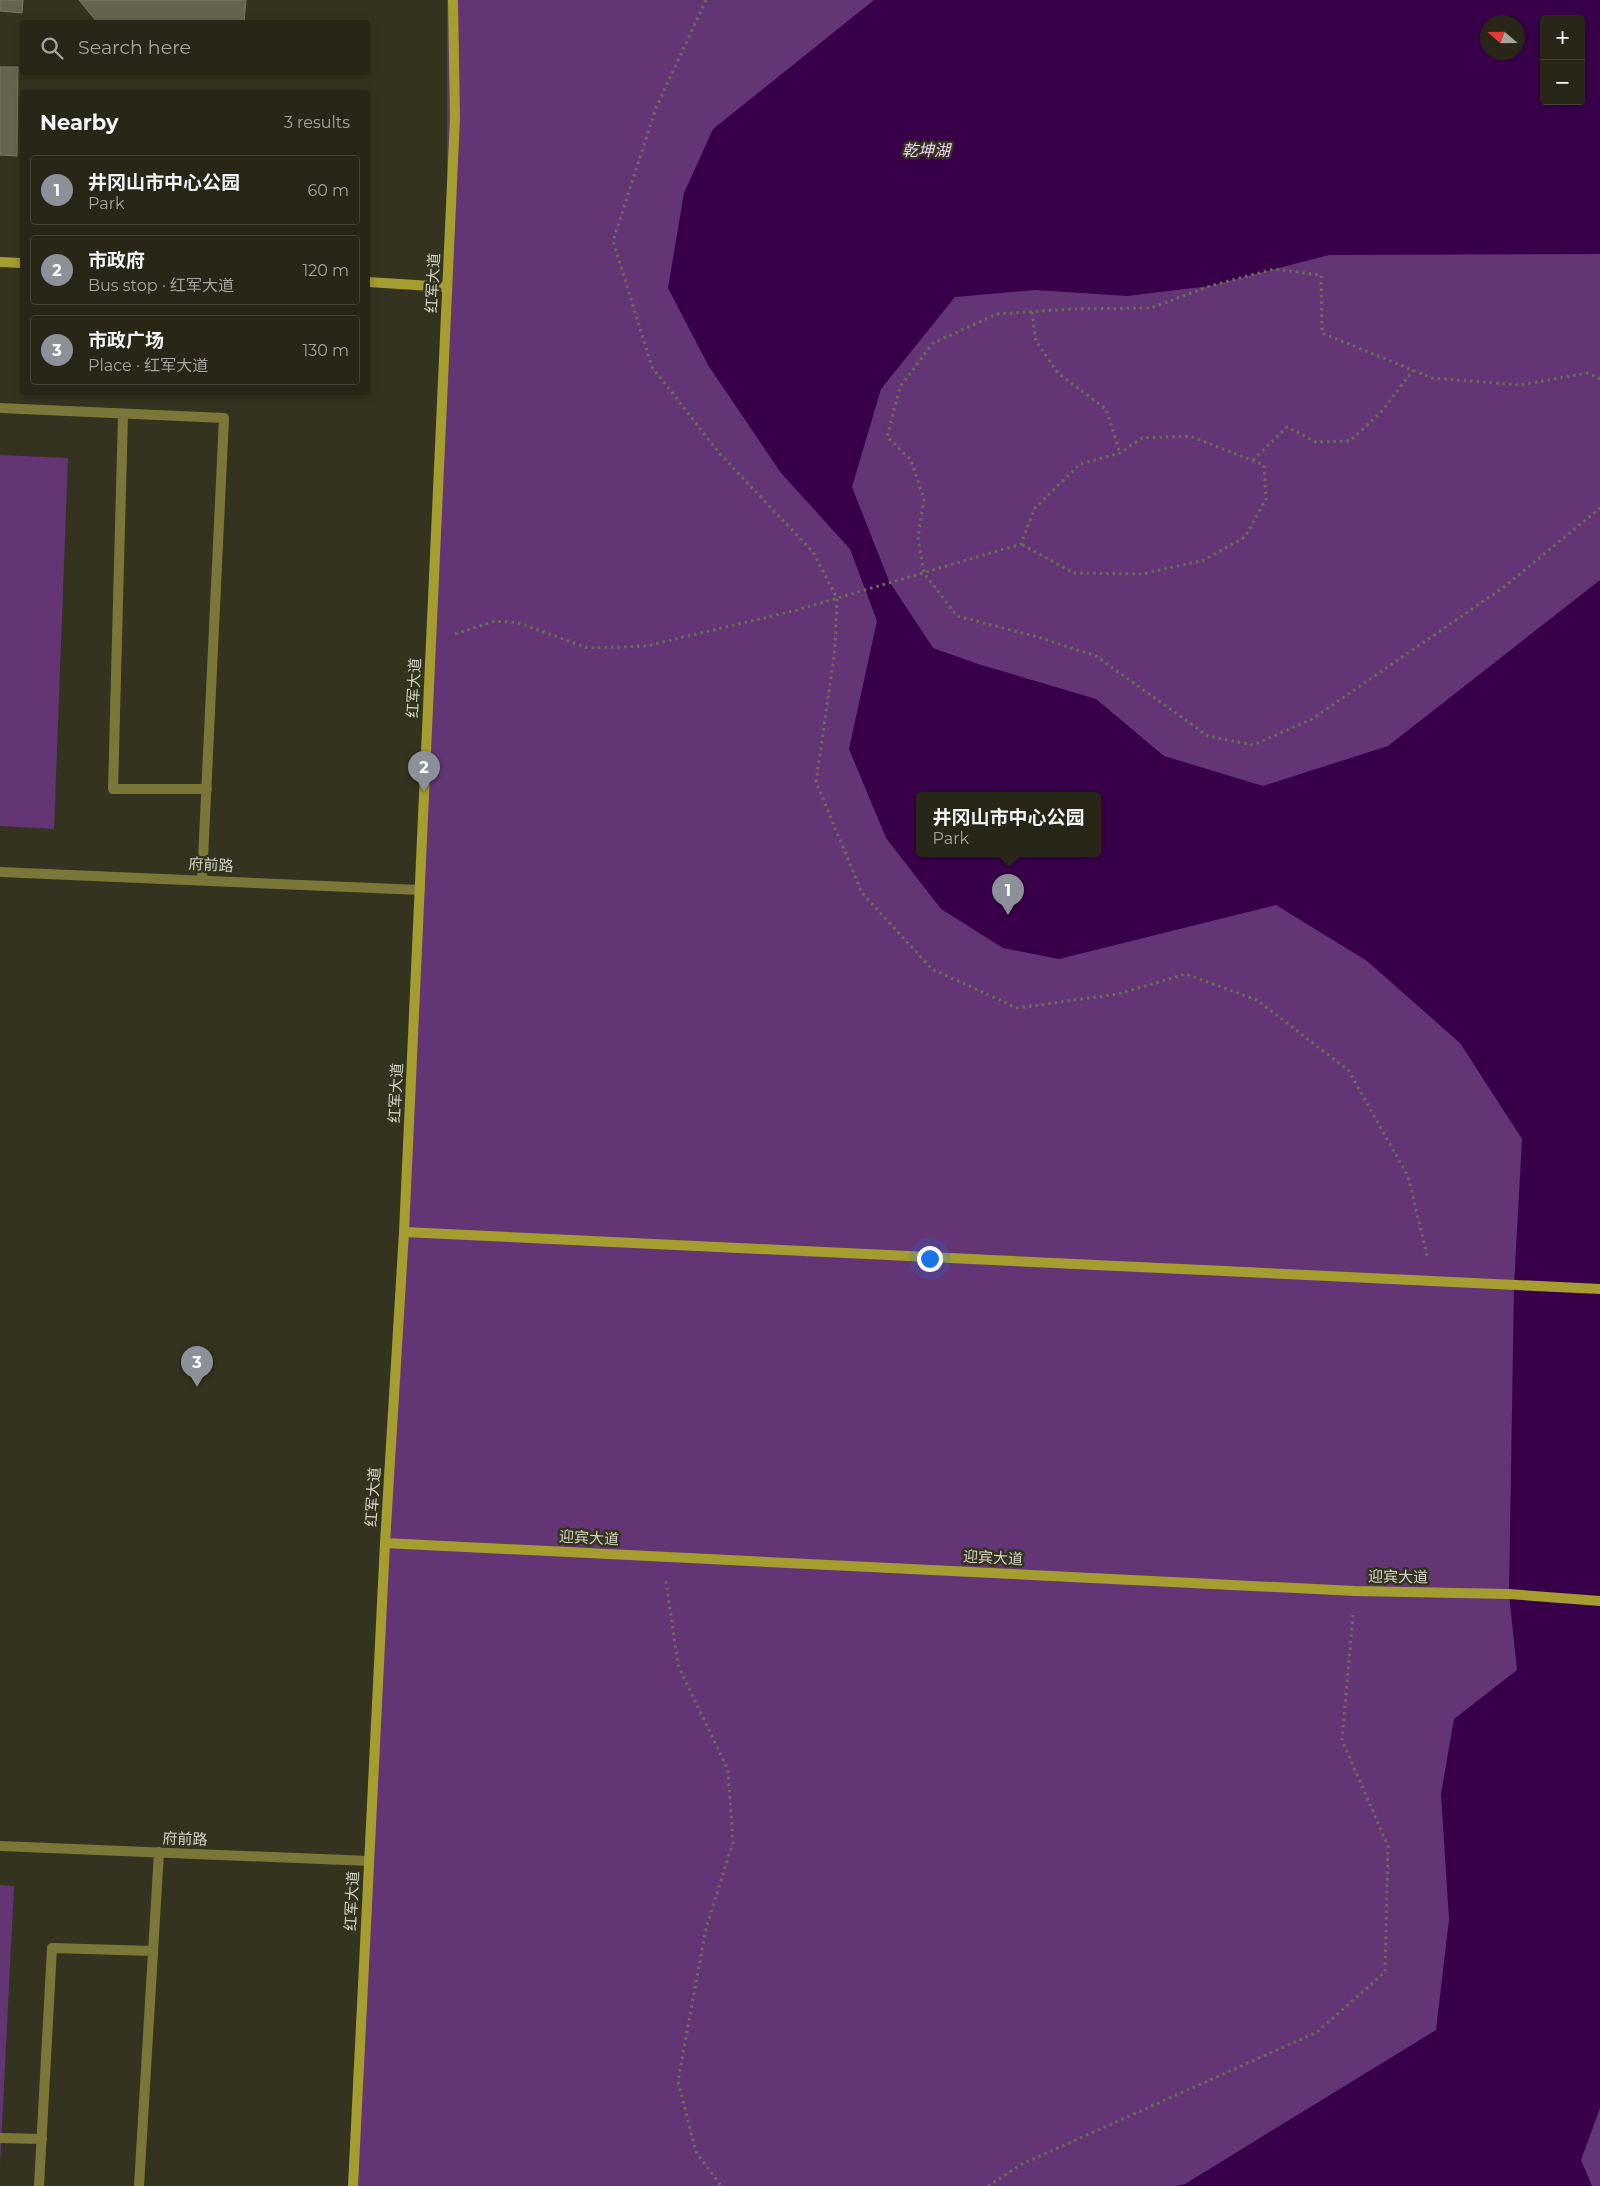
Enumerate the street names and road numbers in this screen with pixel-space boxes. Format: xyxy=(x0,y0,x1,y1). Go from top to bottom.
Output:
street label: 红军大道 xyxy=(421,253,444,313)
street label: 红军大道 xyxy=(402,658,425,718)
street label: 府前路 xyxy=(188,854,234,875)
street label: 红军大道 xyxy=(384,1063,407,1123)
street label: 红军大道 xyxy=(361,1466,384,1528)
street label: 迎宾大道 xyxy=(559,1526,619,1549)
street label: 迎宾大道 xyxy=(963,1546,1023,1569)
street label: 迎宾大道 xyxy=(1368,1566,1428,1587)
street label: 府前路 xyxy=(162,1828,208,1849)
street label: 红军大道 xyxy=(340,1871,363,1931)

